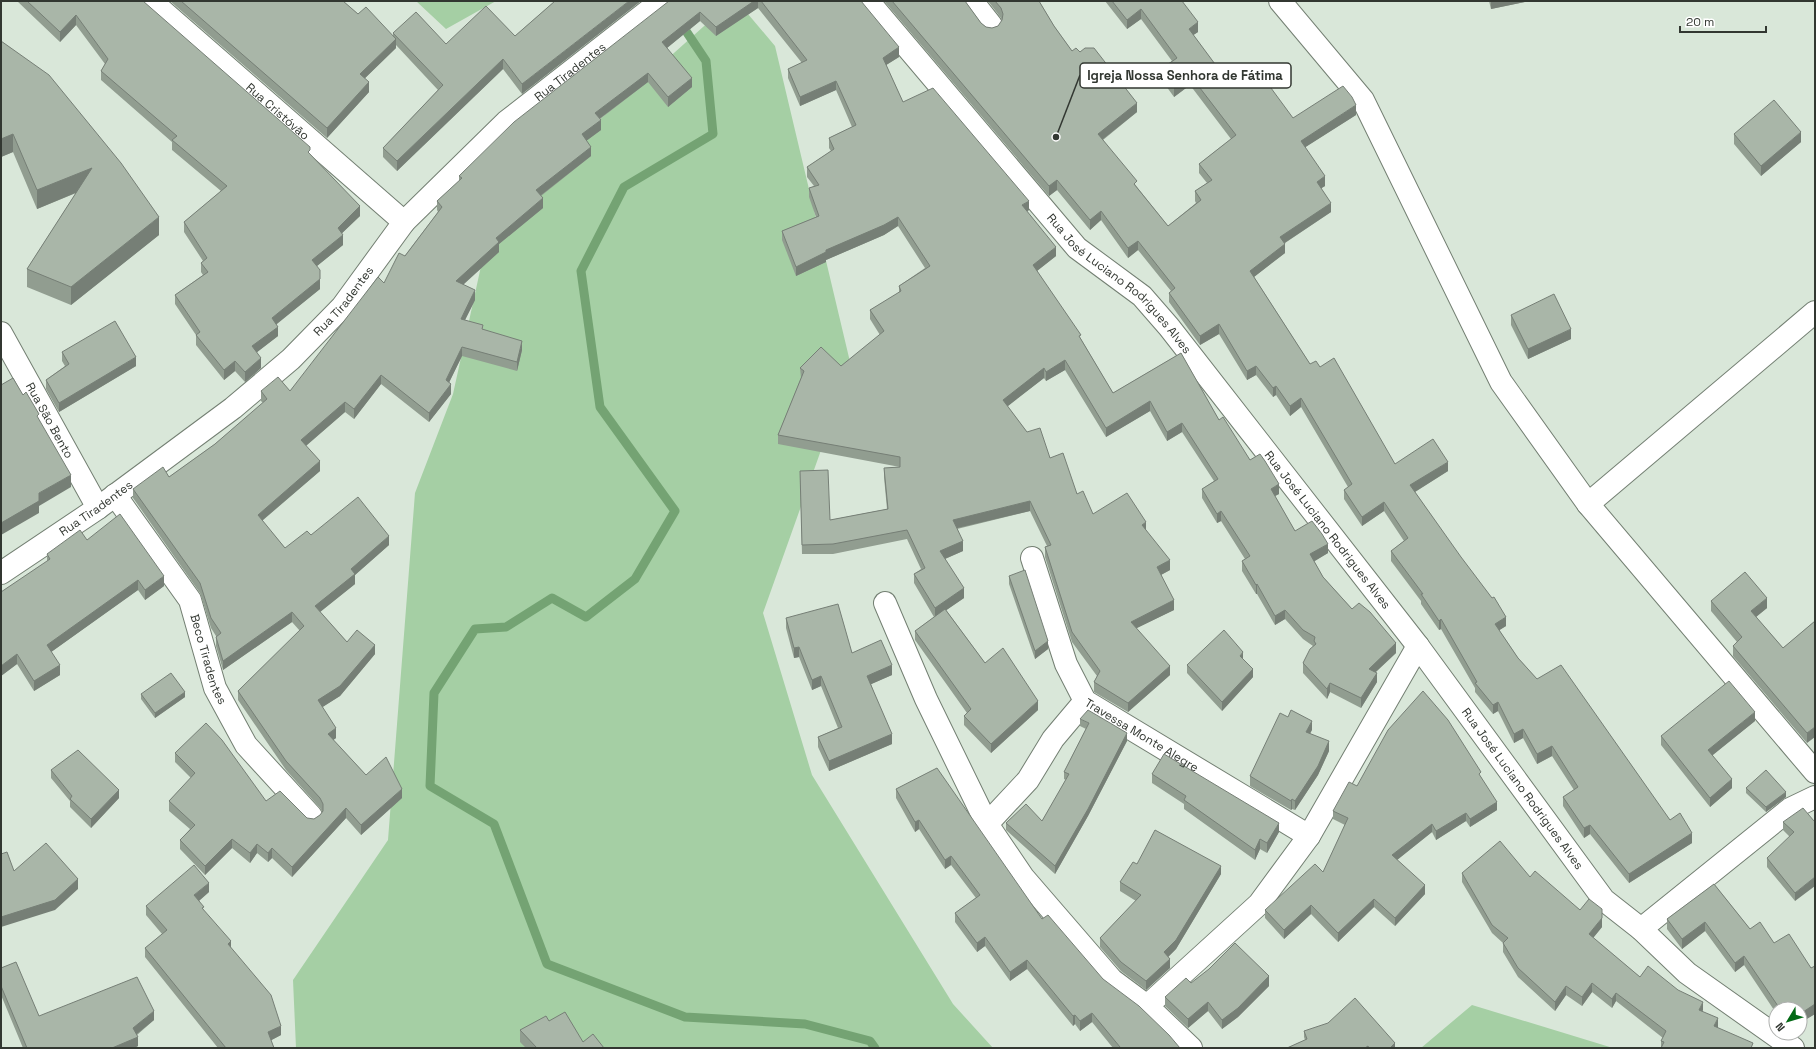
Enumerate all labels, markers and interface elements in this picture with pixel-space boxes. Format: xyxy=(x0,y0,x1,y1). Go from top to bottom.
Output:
scale bar xyxy=(1680,8,1766,34)
text: 20 m xyxy=(1686,14,1714,30)
street label: Rua Tiradentes xyxy=(531,39,609,105)
callout: Igreja Nossa Senhora de Fátima xyxy=(1080,63,1291,88)
text: Igreja Nossa Senhora de Fátima xyxy=(1087,67,1283,84)
street label: Rua Cristóvão xyxy=(242,79,313,144)
street label: Rua José Luciano Rodrigues Alves xyxy=(1043,210,1195,357)
street label: Rua Tiradentes xyxy=(310,263,377,340)
street label: Rua São Bento xyxy=(22,380,77,461)
street label: Rua José Luciano Rodrigues Alves xyxy=(1261,448,1394,612)
street label: Rua Tiradentes xyxy=(56,477,136,540)
street label: Beco Tiradentes xyxy=(186,612,230,707)
street label: Travessa Monte Alegre xyxy=(1082,695,1201,776)
street label: Rua José Luciano Rodrigues Alves xyxy=(1458,705,1587,873)
north arrow xyxy=(1768,1001,1808,1041)
text: N xyxy=(1772,1020,1788,1034)

